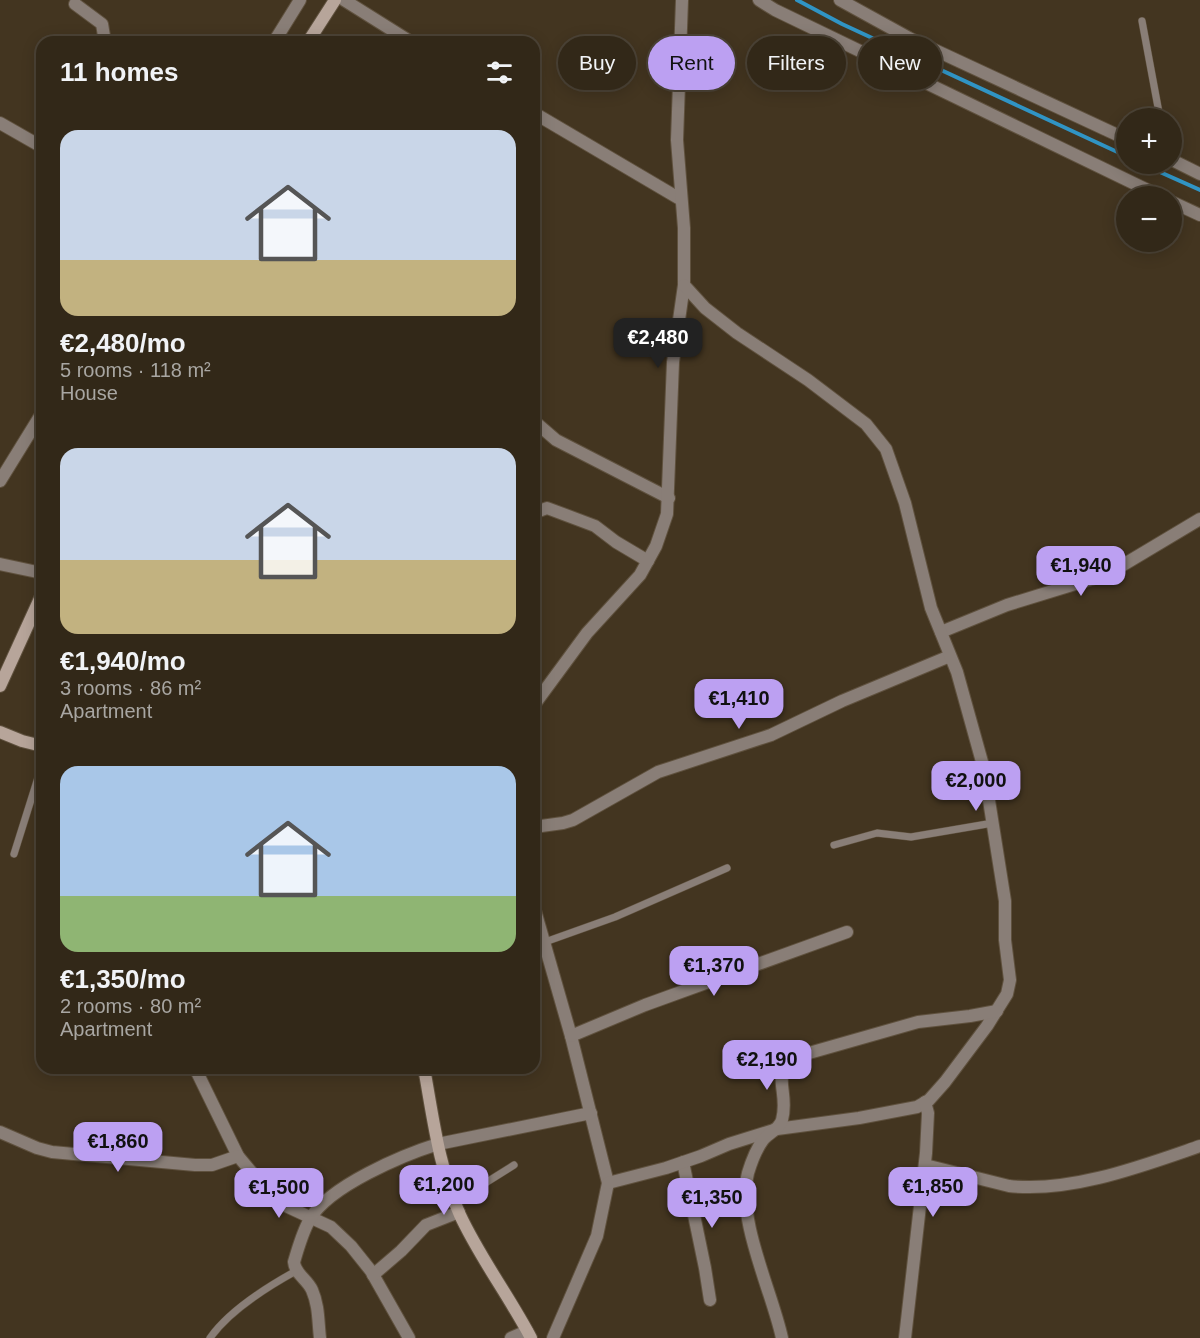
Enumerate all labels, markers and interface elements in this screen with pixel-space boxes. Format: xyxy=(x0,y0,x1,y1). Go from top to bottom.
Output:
chip: Buy xyxy=(558,36,636,90)
chip: Rent xyxy=(648,36,735,90)
chip: Filters xyxy=(747,36,846,90)
chip: New xyxy=(858,36,942,90)
icon: filters xyxy=(483,56,516,89)
text: 11 homes xyxy=(60,57,179,87)
map controls xyxy=(1116,108,1182,252)
button: + xyxy=(1116,108,1182,174)
icon: home xyxy=(234,169,342,277)
button: − xyxy=(1116,186,1182,252)
pin: €2,480 xyxy=(609,318,707,369)
text: €2,480 xyxy=(627,326,689,348)
text: €2,480/mo xyxy=(60,328,186,358)
text: 5 rooms · 118 m² xyxy=(60,359,211,381)
text: House xyxy=(60,382,118,404)
icon: home xyxy=(234,487,342,595)
pin: €1,940 xyxy=(1032,546,1130,597)
text: €1,940 xyxy=(1050,554,1112,576)
text: €1,940/mo xyxy=(60,646,186,676)
text: 3 rooms · 86 m² xyxy=(60,677,201,699)
pin: €1,410 xyxy=(690,679,788,730)
text: €1,410 xyxy=(708,687,770,709)
text: Apartment xyxy=(60,700,152,722)
pin: €2,000 xyxy=(927,761,1025,812)
text: €2,000 xyxy=(945,769,1007,791)
icon: home xyxy=(234,805,342,913)
pin: €1,370 xyxy=(665,946,763,997)
text: €1,370 xyxy=(683,954,745,976)
text: €1,350/mo xyxy=(60,964,186,994)
text: 2 rooms · 80 m² xyxy=(60,995,201,1017)
text: Apartment xyxy=(60,1018,152,1040)
pin: €2,190 xyxy=(718,1040,816,1091)
text: €2,190 xyxy=(736,1048,798,1070)
pin: €1,860 xyxy=(69,1122,167,1173)
text: €1,860 xyxy=(87,1130,149,1152)
pin: €1,200 xyxy=(395,1165,493,1216)
pin: €1,850 xyxy=(884,1167,982,1218)
pin: €1,500 xyxy=(230,1168,328,1219)
text: €1,200 xyxy=(413,1173,475,1195)
text: €1,850 xyxy=(902,1175,964,1197)
text: €1,500 xyxy=(248,1176,310,1198)
pin: €1,350 xyxy=(663,1178,761,1229)
text: €1,350 xyxy=(681,1186,743,1208)

